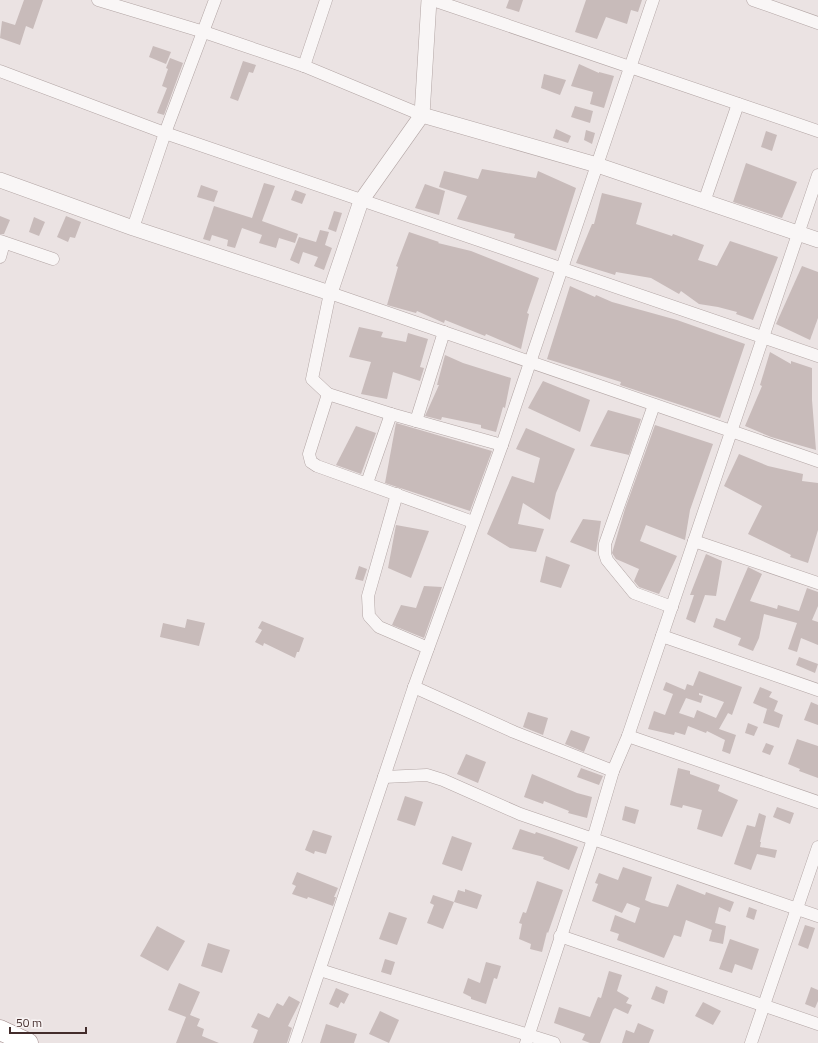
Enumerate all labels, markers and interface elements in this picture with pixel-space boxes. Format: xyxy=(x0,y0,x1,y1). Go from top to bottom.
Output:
scale bar xyxy=(10,1009,86,1035)
text: 50 m xyxy=(16,1013,42,1032)

